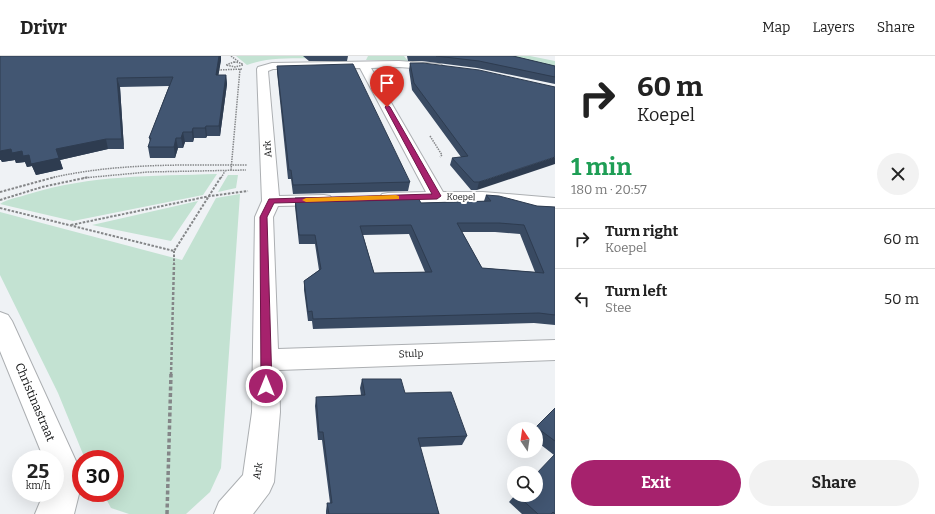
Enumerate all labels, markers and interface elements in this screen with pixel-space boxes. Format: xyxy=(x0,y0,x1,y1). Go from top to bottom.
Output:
text: Drivr xyxy=(20,16,67,39)
text: Map xyxy=(762,19,790,36)
text: Layers xyxy=(812,19,855,36)
text: Share xyxy=(877,19,915,36)
pin xyxy=(370,66,404,107)
text: 60 m xyxy=(637,70,703,103)
icon: arrive xyxy=(376,72,398,94)
icon: right xyxy=(571,72,623,124)
text: Koepel xyxy=(637,104,695,126)
street label: Ark xyxy=(261,140,275,158)
text: 1 min xyxy=(571,153,632,181)
button: close xyxy=(877,153,919,195)
text: 180 m · 20:57 xyxy=(571,182,647,197)
street label: Koepel xyxy=(446,192,476,202)
text: Turn right xyxy=(605,222,678,240)
icon: right xyxy=(571,228,593,250)
text: 60 m xyxy=(883,230,919,248)
text: Koepel xyxy=(605,240,647,255)
text: Turn left xyxy=(605,282,667,300)
icon: left xyxy=(571,288,593,310)
text: 50 m xyxy=(884,290,919,308)
text: Stee xyxy=(605,300,631,315)
street label: Stulp xyxy=(399,348,424,360)
street label: Christinastraat xyxy=(12,361,58,444)
position arrow xyxy=(245,365,287,407)
north arrow xyxy=(507,422,543,458)
map controls xyxy=(507,422,543,502)
speed limit sign: 30 xyxy=(72,450,124,502)
text: 25 xyxy=(27,459,49,483)
button: Exit xyxy=(571,460,741,506)
button: Share xyxy=(749,460,919,506)
street label: Ark xyxy=(251,461,265,480)
button: search xyxy=(507,466,543,502)
text: km/h xyxy=(26,480,50,492)

